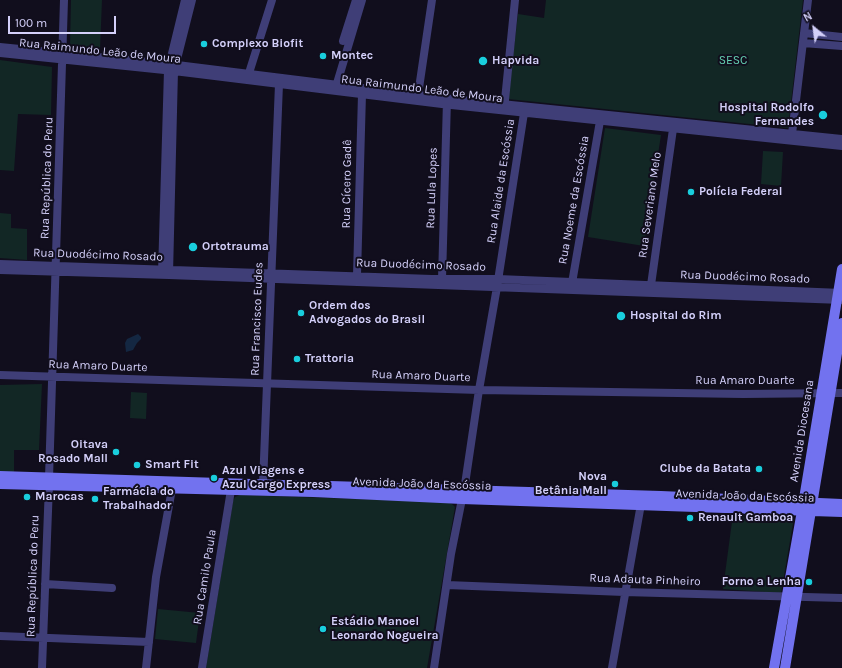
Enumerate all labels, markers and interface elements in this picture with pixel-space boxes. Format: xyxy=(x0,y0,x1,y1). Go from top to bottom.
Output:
scale bar xyxy=(10,8,118,34)
north arrow xyxy=(794,8,834,48)
text: N xyxy=(801,9,815,25)
text: 100 m xyxy=(15,16,47,30)
street label: Rua Raimundo Leão de Moura xyxy=(18,35,182,67)
place label: Complexo Biofit xyxy=(212,37,303,51)
marker: Complexo Biofit xyxy=(199,39,209,49)
place label: Montec xyxy=(331,49,373,63)
marker: Montec xyxy=(318,51,328,61)
place label: Hapvida xyxy=(492,54,539,68)
park label: SESC xyxy=(719,54,747,68)
marker: Hapvida xyxy=(477,55,489,67)
street label: Rua Raimundo Leão de Moura xyxy=(340,72,504,106)
place label: Hospital Rodolfo Fernandes xyxy=(719,101,814,129)
marker: Hospital Rodolfo Fernandes xyxy=(817,109,829,121)
street label: Rua República do Peru xyxy=(38,117,56,239)
street label: Rua Alaide da Escóssia xyxy=(484,118,518,244)
street label: Rua Noeme da Escóssia xyxy=(556,135,592,265)
street label: Rua Cícero Gadê xyxy=(339,140,355,228)
street label: Rua Lula Lopes xyxy=(423,147,441,229)
street label: Rua Severiano Melo xyxy=(635,151,665,259)
place label: Polícia Federal xyxy=(699,185,782,199)
marker: Polícia Federal xyxy=(686,187,696,197)
place label: Ortotrauma xyxy=(202,240,269,254)
marker: Ortotrauma xyxy=(187,241,199,253)
street label: Rua Duodécimo Rosado xyxy=(33,246,163,264)
street label: Rua Duodécimo Rosado xyxy=(356,256,486,274)
street label: Rua Francisco Eudes xyxy=(248,262,266,376)
street label: Rua Duodécimo Rosado xyxy=(680,268,810,286)
place label: Ordem dos Advogados do Brasil xyxy=(309,299,425,327)
marker: Ordem dos Advogados do Brasil xyxy=(296,308,306,318)
place label: Hospital do Rim xyxy=(630,309,722,323)
marker: Hospital do Rim xyxy=(615,310,627,322)
place label: Trattoria xyxy=(305,352,354,366)
marker: Trattoria xyxy=(292,354,302,364)
street label: Rua Amaro Duarte xyxy=(48,357,148,375)
street label: Rua Amaro Duarte xyxy=(371,367,471,385)
street label: Rua Amaro Duarte xyxy=(695,374,795,388)
street label: Avenida Diocesana xyxy=(787,379,817,483)
place label: Oitava Rosado Mall xyxy=(38,438,108,466)
marker: Oitava Rosado Mall xyxy=(111,447,121,457)
place label: Smart Fit xyxy=(145,458,199,472)
marker: Smart Fit xyxy=(132,460,142,470)
place label: Clube da Batata xyxy=(660,462,751,476)
place label: Azul Viagens e Azul Cargo Express xyxy=(222,464,330,492)
marker: Clube da Batata xyxy=(754,464,764,474)
place label: Nova Betânia Mall xyxy=(535,470,607,498)
marker: Azul Viagens e Azul Cargo Express xyxy=(209,473,219,483)
street label: Avenida João da Escóssia xyxy=(352,474,492,494)
marker: Nova Betânia Mall xyxy=(610,479,620,489)
place label: Farmácia do Trabalhador xyxy=(103,485,174,513)
street label: Avenida João da Escóssia xyxy=(675,486,815,506)
place label: Marocas xyxy=(35,490,84,504)
marker: Marocas xyxy=(22,492,32,502)
marker: Farmácia do Trabalhador xyxy=(90,494,100,504)
place label: Renault Gamboa xyxy=(698,511,793,525)
marker: Renault Gamboa xyxy=(685,513,695,523)
street label: Rua República do Peru xyxy=(24,515,42,637)
street label: Rua Camilo Paula xyxy=(190,528,220,626)
street label: Rua Adauta Pinheiro xyxy=(589,571,701,589)
place label: Forno a Lenha xyxy=(722,575,801,589)
marker: Forno a Lenha xyxy=(804,577,814,587)
place label: Estádio Manoel Leonardo Nogueira xyxy=(331,615,438,643)
marker: Estádio Manoel Leonardo Nogueira xyxy=(318,624,328,634)

